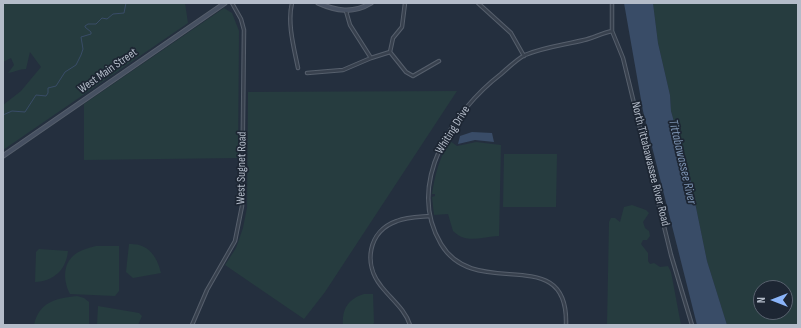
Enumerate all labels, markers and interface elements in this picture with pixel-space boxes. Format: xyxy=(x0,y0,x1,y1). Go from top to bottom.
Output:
street label: West Main Street xyxy=(76,45,140,97)
street label: North Tittabawassee River Road xyxy=(628,100,672,228)
street label: Whiting Drive xyxy=(433,103,473,157)
water label: Tittabawassee River xyxy=(665,118,699,206)
street label: West Sugnet Road xyxy=(234,132,250,204)
north arrow xyxy=(753,280,793,320)
text: N xyxy=(755,297,768,303)

